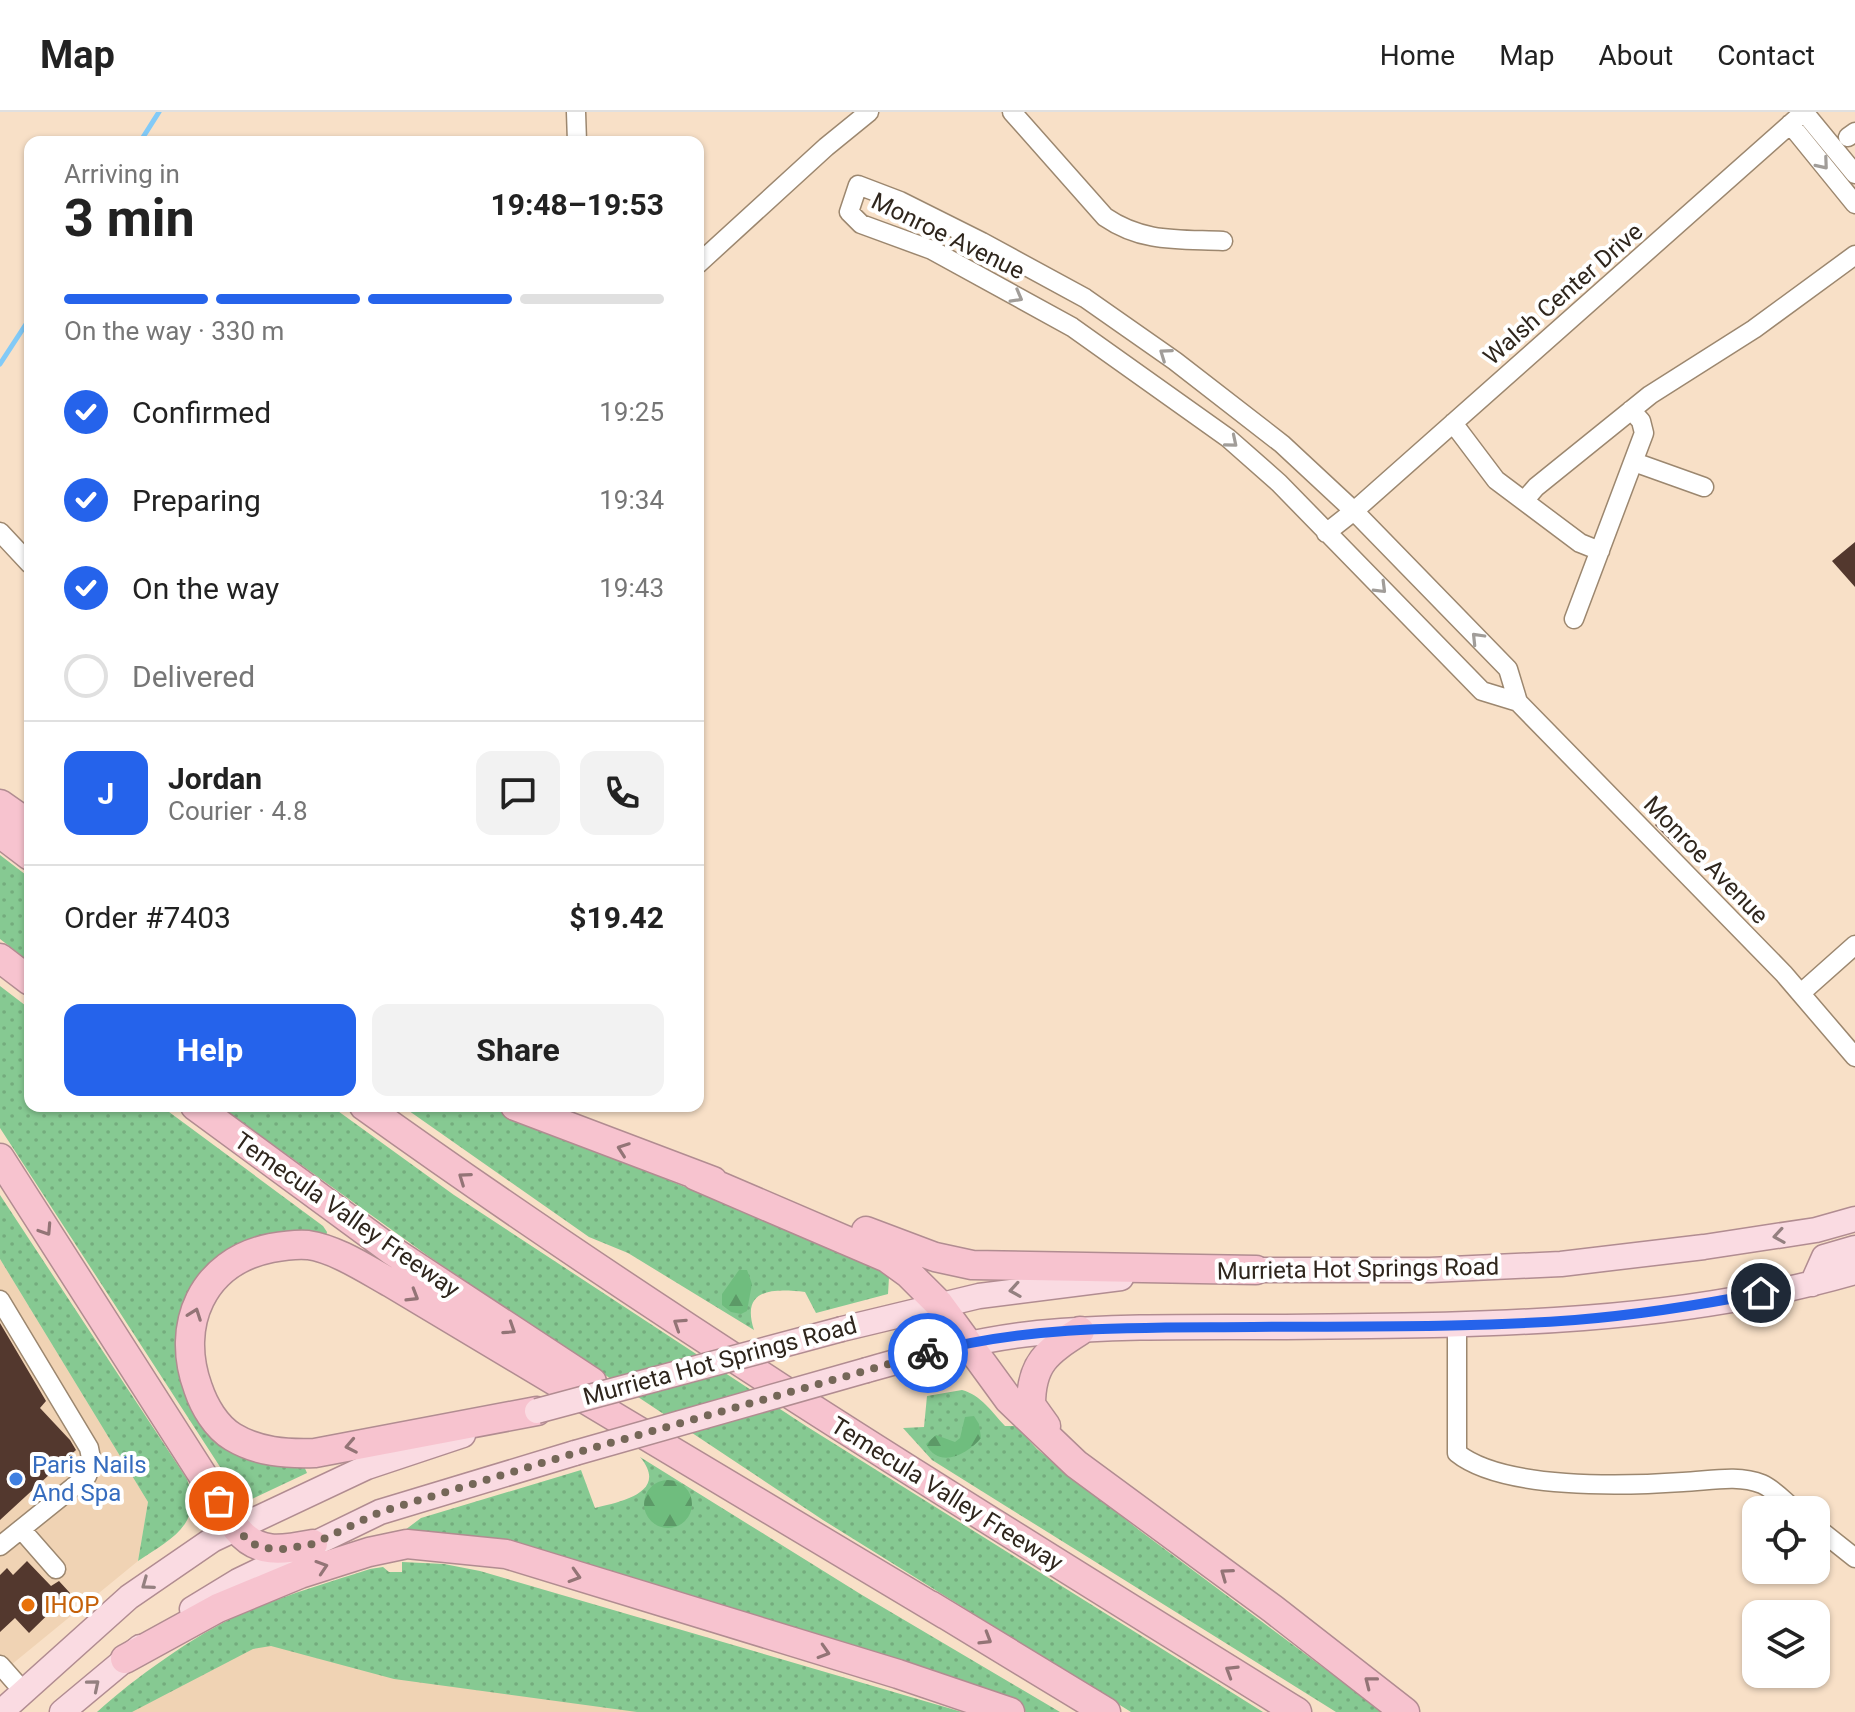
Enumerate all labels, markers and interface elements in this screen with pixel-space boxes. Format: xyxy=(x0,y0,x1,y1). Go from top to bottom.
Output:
text: Map xyxy=(40,33,115,77)
text: Home xyxy=(1380,39,1455,72)
text: Map xyxy=(1499,39,1555,72)
text: About xyxy=(1599,39,1673,72)
text: Contact xyxy=(1717,39,1815,72)
one-way arrow xyxy=(1813,155,1828,169)
text: Arriving in xyxy=(64,159,180,189)
text: 19:48–19:53 xyxy=(490,187,664,222)
street label: Monroe Avenue xyxy=(867,187,1029,285)
text: 3 min xyxy=(64,188,195,249)
street label: Walsh Center Drive xyxy=(1478,217,1648,371)
one-way arrow xyxy=(1009,287,1023,303)
text: On the way · 330 m xyxy=(64,316,284,346)
one-way arrow xyxy=(1159,349,1174,364)
icon: check xyxy=(64,390,108,434)
text: Confirmed xyxy=(132,395,271,430)
text: 19:25 xyxy=(599,397,664,427)
one-way arrow xyxy=(1223,432,1238,447)
icon: check xyxy=(64,478,108,522)
text: Preparing xyxy=(132,483,261,518)
text: 19:34 xyxy=(599,485,664,515)
icon: check xyxy=(64,566,108,610)
text: On the way xyxy=(132,571,279,606)
text: 19:43 xyxy=(599,573,664,603)
one-way arrow xyxy=(1372,579,1386,593)
one-way arrow xyxy=(1472,633,1487,647)
text: Delivered xyxy=(132,659,255,694)
button: chat xyxy=(476,751,560,835)
button: phone xyxy=(580,751,664,835)
text: Jordan xyxy=(168,761,262,796)
text: J xyxy=(98,776,114,811)
street label: Monroe Avenue xyxy=(1638,790,1774,930)
text: Courier · 4.8 xyxy=(168,796,308,826)
text: Order #7403 xyxy=(64,900,231,935)
text: $19.42 xyxy=(569,900,664,935)
button: Help xyxy=(64,1004,356,1096)
button: Share xyxy=(372,1004,664,1096)
street label: Temecula Valley Freeway xyxy=(229,1127,465,1304)
one-way arrow xyxy=(617,1142,631,1159)
one-way arrow xyxy=(458,1173,473,1188)
one-way arrow xyxy=(36,1221,51,1236)
one-way arrow xyxy=(1772,1226,1786,1243)
street label: Murrieta Hot Springs Road xyxy=(1217,1253,1499,1285)
pin xyxy=(1727,1259,1795,1327)
icon: home xyxy=(1739,1271,1783,1315)
one-way arrow xyxy=(1008,1281,1022,1298)
one-way arrow xyxy=(404,1286,419,1302)
one-way arrow xyxy=(185,1308,202,1322)
street label: Murrieta Hot Springs Road xyxy=(580,1311,860,1411)
courier xyxy=(888,1313,968,1393)
one-way arrow xyxy=(674,1318,688,1333)
one-way arrow xyxy=(502,1319,516,1334)
icon: bike xyxy=(906,1331,950,1375)
street label: Temecula Valley Freeway xyxy=(826,1411,1069,1577)
one-way arrow xyxy=(344,1436,358,1453)
place label: Paris Nails And Spa xyxy=(32,1451,147,1507)
pin xyxy=(185,1467,253,1535)
marker: Paris Nails And Spa xyxy=(7,1470,25,1488)
icon: bag xyxy=(197,1479,241,1523)
map controls xyxy=(1742,1496,1830,1688)
button: locate xyxy=(1742,1496,1830,1584)
one-way arrow xyxy=(315,1560,329,1576)
one-way arrow xyxy=(568,1567,582,1583)
one-way arrow xyxy=(1220,1569,1234,1583)
one-way arrow xyxy=(142,1574,156,1588)
place label: IHOP xyxy=(44,1591,99,1619)
marker: IHOP xyxy=(19,1596,37,1614)
button: layers xyxy=(1742,1600,1830,1688)
one-way arrow xyxy=(977,1630,992,1645)
one-way arrow xyxy=(817,1643,830,1659)
one-way arrow xyxy=(1225,1665,1240,1680)
one-way arrow xyxy=(1364,1678,1379,1692)
one-way arrow xyxy=(84,1680,99,1695)

